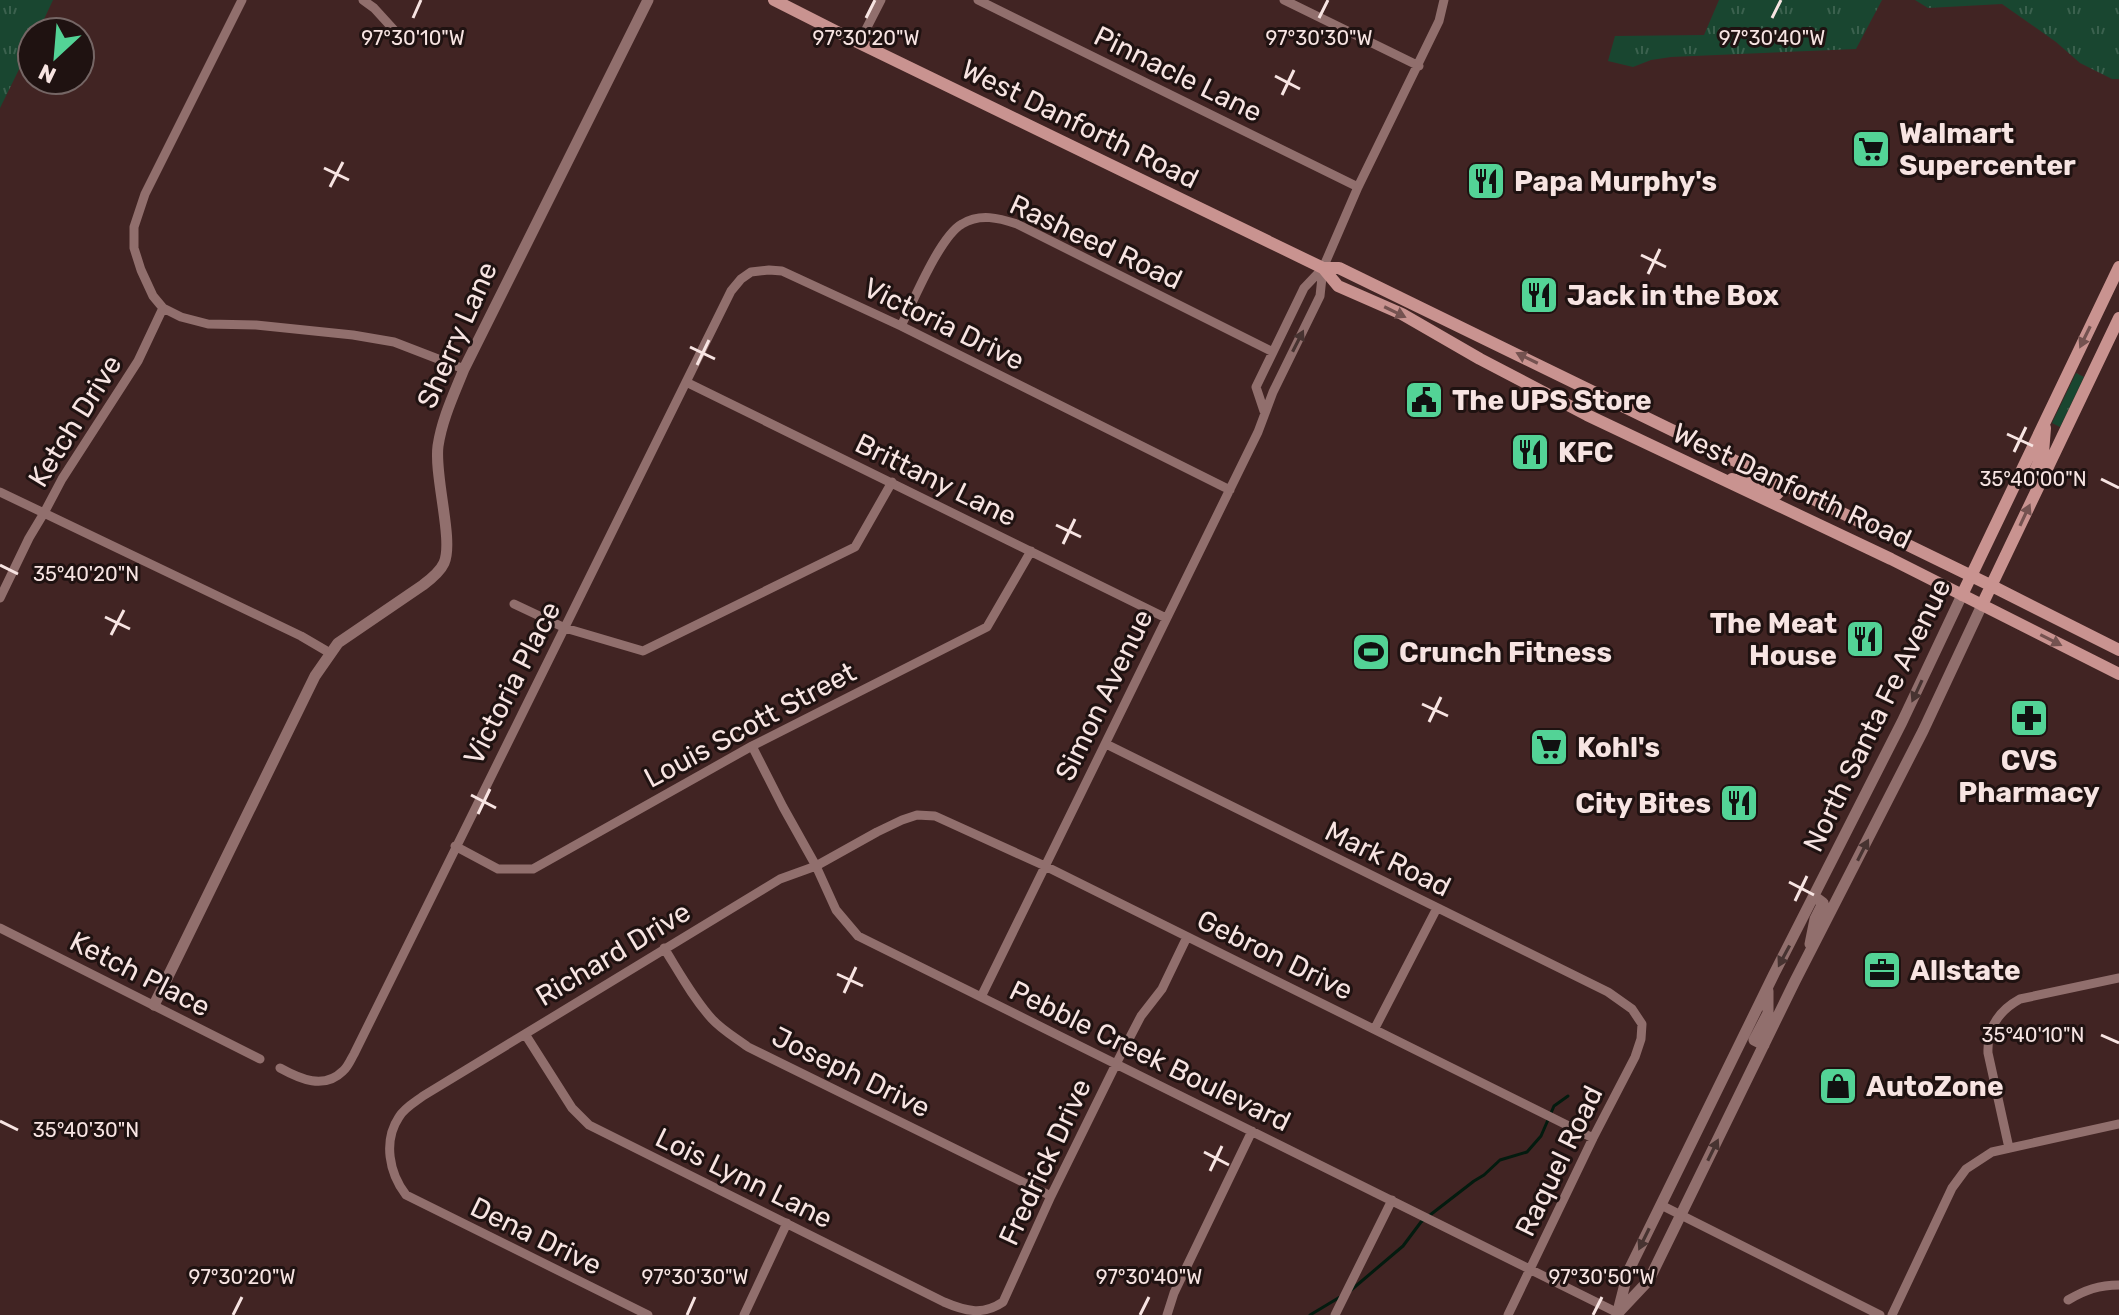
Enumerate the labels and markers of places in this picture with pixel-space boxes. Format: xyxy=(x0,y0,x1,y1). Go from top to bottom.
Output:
place label: Walmart Supercenter xyxy=(1899,117,2076,182)
supermarket icon: Walmart Supercenter xyxy=(1850,128,1892,170)
restaurant icon: Papa Murphy's xyxy=(1465,160,1507,202)
place label: Papa Murphy's xyxy=(1514,165,1717,198)
restaurant icon: Jack in the Box xyxy=(1518,274,1560,316)
place label: Jack in the Box xyxy=(1567,279,1780,312)
public building icon: The UPS Store xyxy=(1403,379,1445,421)
place label: The UPS Store xyxy=(1452,384,1652,417)
restaurant icon: KFC xyxy=(1509,431,1551,473)
place label: KFC xyxy=(1558,436,1613,469)
place label: The Meat House xyxy=(1710,607,1837,672)
restaurant icon: The Meat House xyxy=(1844,618,1886,660)
sports icon: Crunch Fitness xyxy=(1350,631,1392,673)
place label: Crunch Fitness xyxy=(1399,636,1612,669)
pharmacy icon: CVS Pharmacy xyxy=(2008,697,2050,739)
supermarket icon: Kohl's xyxy=(1528,726,1570,768)
place label: Kohl's xyxy=(1577,731,1660,764)
place label: CVS Pharmacy xyxy=(1958,744,2100,809)
restaurant icon: City Bites xyxy=(1718,782,1760,824)
place label: City Bites xyxy=(1575,787,1711,820)
office icon: Allstate xyxy=(1861,949,1903,991)
place label: Allstate xyxy=(1910,954,2021,987)
shop icon: AutoZone xyxy=(1817,1065,1859,1107)
place label: AutoZone xyxy=(1866,1070,2004,1103)

